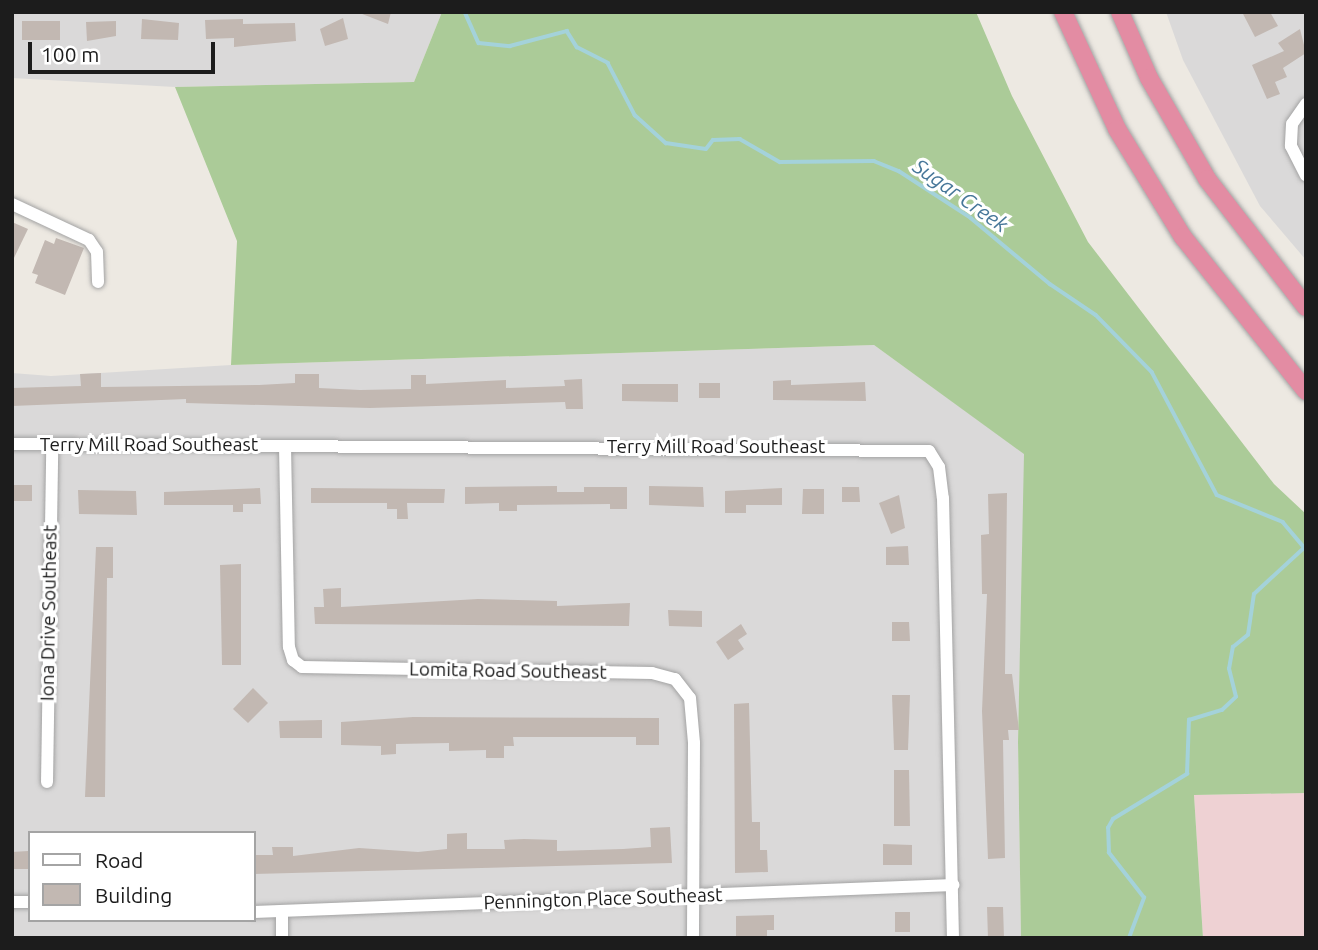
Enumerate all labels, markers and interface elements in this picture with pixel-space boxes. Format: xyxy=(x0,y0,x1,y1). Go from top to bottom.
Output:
scale bar xyxy=(32,28,219,72)
text: 100 m xyxy=(41,42,99,66)
water label: Sugar Creek xyxy=(908,153,1014,237)
street label: Terry Mill Road Southeast xyxy=(40,434,258,456)
street label: Terry Mill Road Southeast xyxy=(607,436,825,458)
street label: Iona Drive Southeast xyxy=(36,525,62,701)
street label: Lomita Road Southeast xyxy=(409,658,607,684)
legend xyxy=(28,831,256,922)
text: Road xyxy=(95,848,143,872)
text: Building xyxy=(95,883,172,907)
street label: Pennington Place Southeast xyxy=(483,883,723,915)

